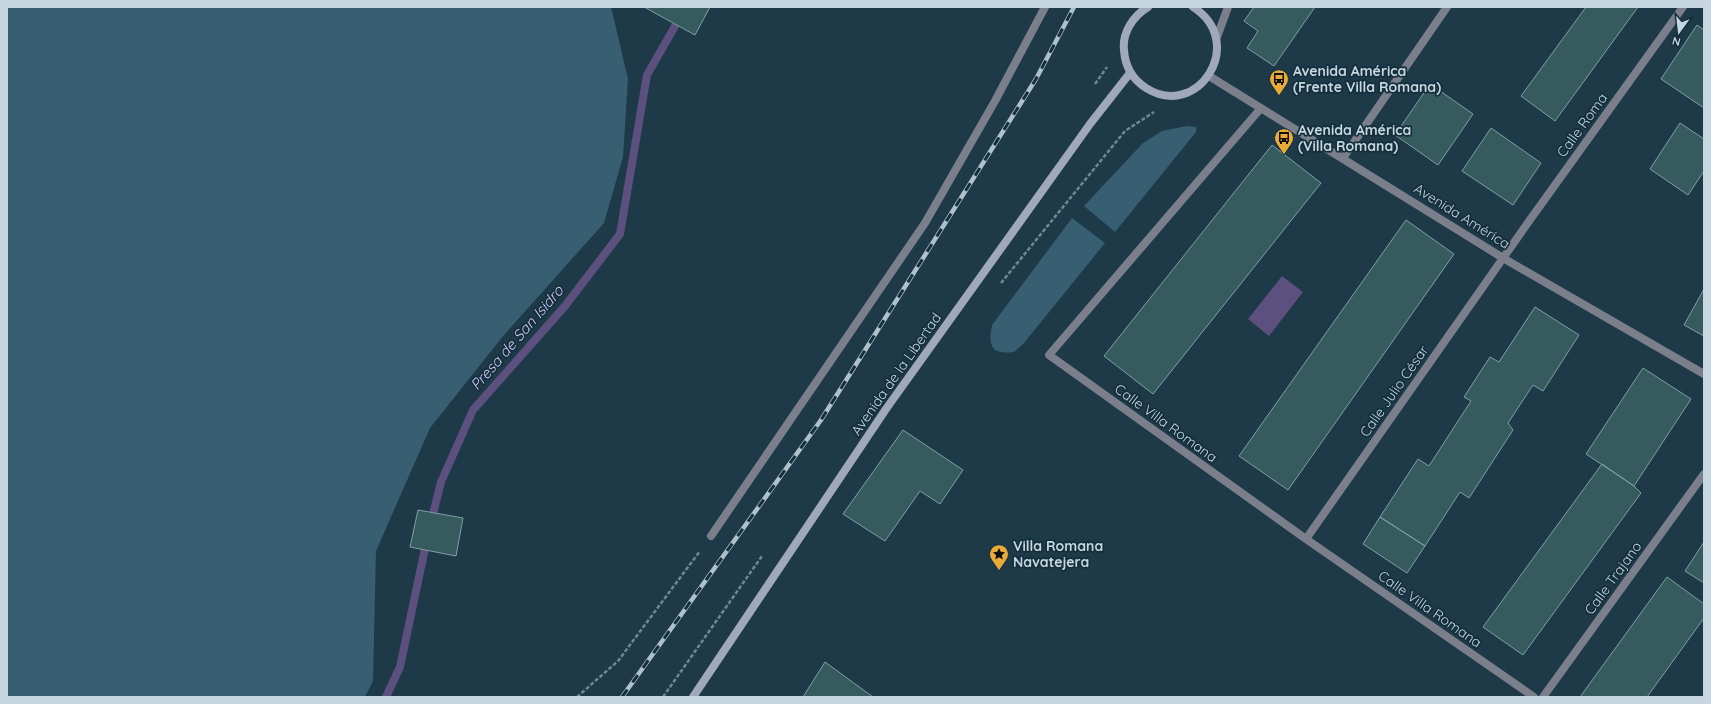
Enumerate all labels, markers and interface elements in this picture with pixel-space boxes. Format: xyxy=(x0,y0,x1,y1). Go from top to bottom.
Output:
north arrow xyxy=(1659,12,1699,52)
text: N xyxy=(1671,34,1682,49)
place label: Avenida América (Frente Villa Romana) xyxy=(1293,62,1441,96)
bus stop icon: Avenida América (Frente Villa Romana) xyxy=(1268,68,1290,96)
street label: Calle Roma xyxy=(1553,89,1611,161)
place label: Avenida América (Villa Romana) xyxy=(1298,121,1411,155)
bus stop icon: Avenida América (Villa Romana) xyxy=(1273,127,1295,155)
street label: Avenida América xyxy=(1411,179,1513,253)
water label: Presa de San Isidro xyxy=(466,281,568,394)
street label: Avenida de la Libertad xyxy=(847,309,945,439)
street label: Calle Julio César xyxy=(1356,341,1433,440)
street label: Calle Villa Romana xyxy=(1111,380,1221,466)
place label: Villa Romana Navatejera xyxy=(1013,537,1103,571)
street label: Calle Trajano xyxy=(1581,538,1645,618)
place icon: Villa Romana Navatejera xyxy=(988,543,1010,571)
street label: Calle Villa Romana xyxy=(1375,567,1485,651)

